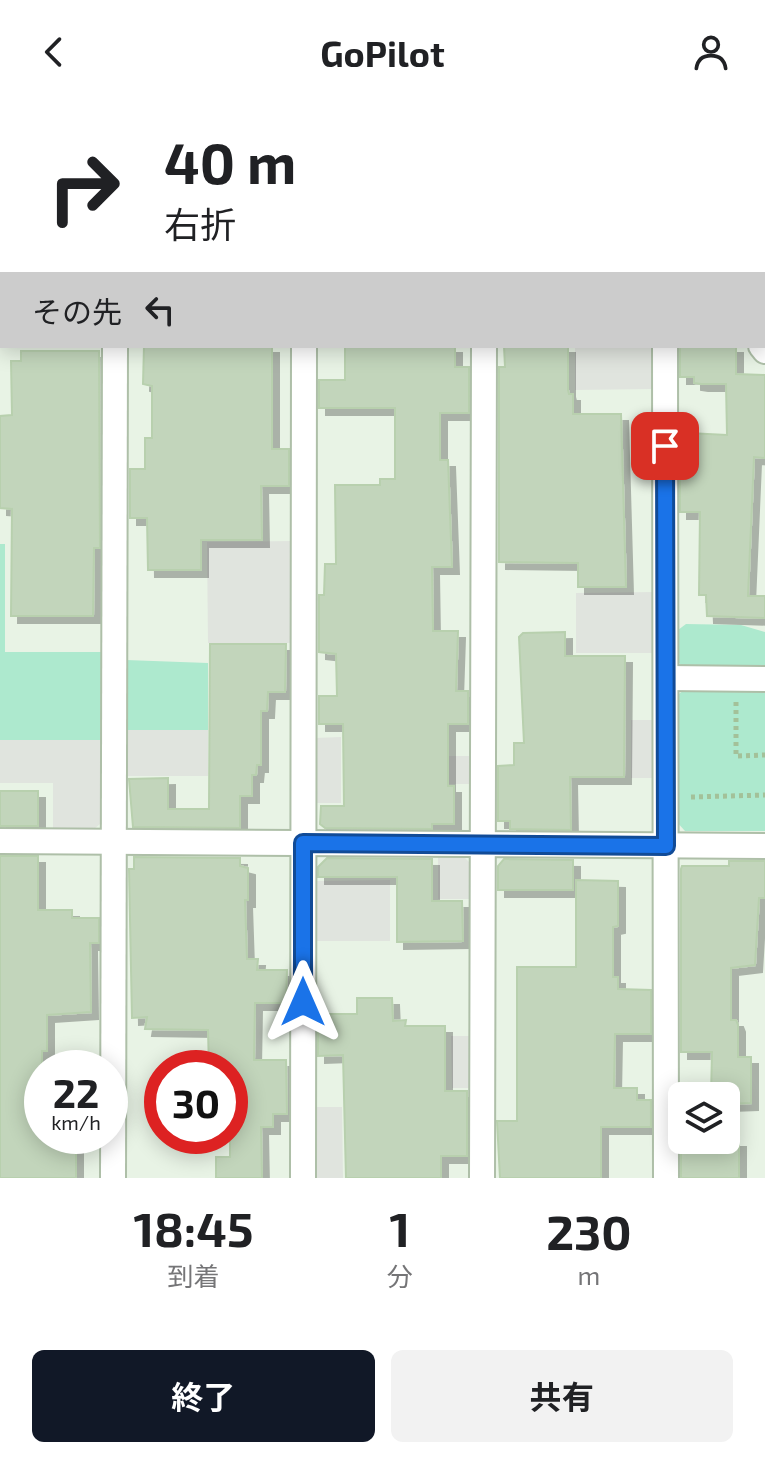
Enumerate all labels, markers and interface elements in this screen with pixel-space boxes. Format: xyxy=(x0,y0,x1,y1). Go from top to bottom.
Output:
icon: back xyxy=(32,30,76,74)
icon: person xyxy=(689,30,733,74)
text: GoPilot xyxy=(320,31,445,74)
text: 40 m xyxy=(164,128,296,195)
icon: right xyxy=(32,136,136,240)
text: 右折 xyxy=(164,202,236,245)
icon: left xyxy=(138,288,182,332)
text: その先 xyxy=(32,293,122,329)
pin xyxy=(631,412,699,480)
icon: arrive xyxy=(643,424,687,468)
position arrow xyxy=(261,960,345,1044)
speed limit sign: 30 xyxy=(144,1050,248,1154)
text: 22 xyxy=(53,1068,99,1116)
map controls xyxy=(668,1082,740,1154)
button: layers xyxy=(668,1082,740,1154)
text: km/h xyxy=(51,1110,101,1134)
text: 18:45 xyxy=(133,1199,253,1257)
text: 1 xyxy=(389,1199,410,1257)
text: 230 xyxy=(546,1202,632,1260)
text: m xyxy=(578,1259,600,1290)
text: 到着 xyxy=(167,1260,219,1291)
text: 分 xyxy=(387,1260,413,1291)
button: 終了 xyxy=(32,1350,375,1442)
button: 共有 xyxy=(391,1350,733,1442)

